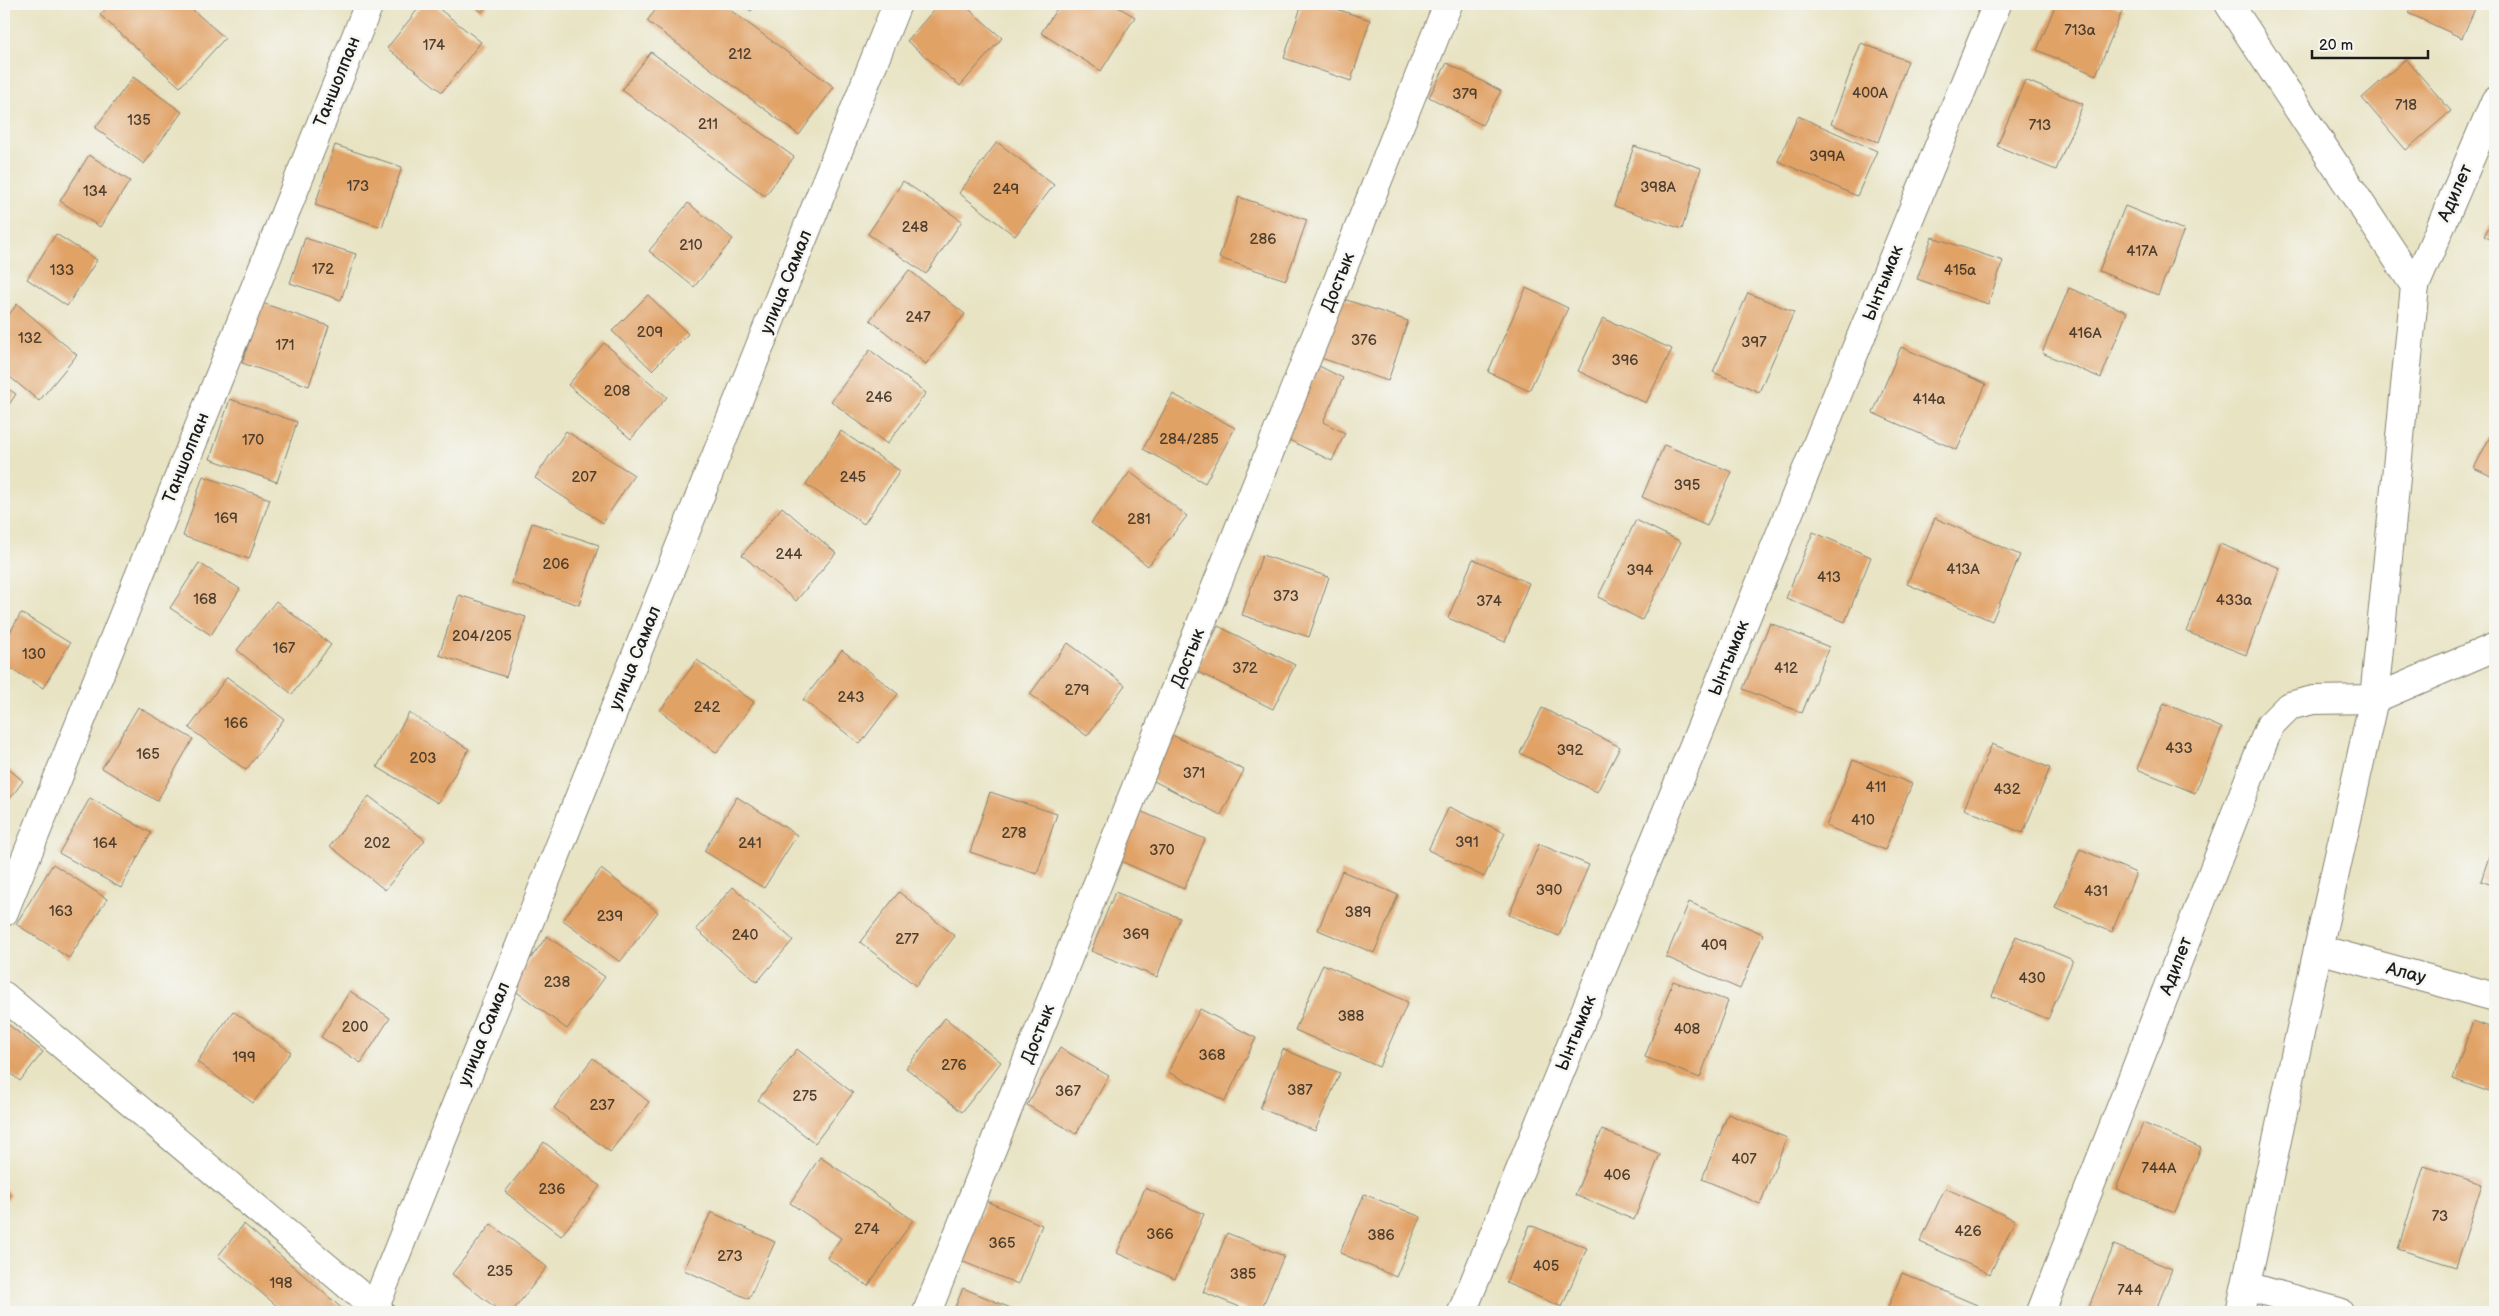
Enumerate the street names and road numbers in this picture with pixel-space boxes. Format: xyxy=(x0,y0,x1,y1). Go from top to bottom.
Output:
street label: Таншолпан xyxy=(309,34,365,130)
street label: Адилет xyxy=(2433,161,2477,226)
street label: улица Самал xyxy=(756,227,816,337)
street label: Ынтымак xyxy=(1858,242,1908,324)
street label: Достык xyxy=(1317,249,1359,315)
street label: Таншолпан xyxy=(158,410,214,506)
street label: улица Самал xyxy=(605,603,665,713)
street label: Ынтымак xyxy=(1704,617,1754,699)
street label: Достык xyxy=(1167,625,1209,691)
street label: Адилет xyxy=(2155,933,2197,999)
street label: Алау xyxy=(2383,957,2429,989)
street label: улица Самал xyxy=(454,979,514,1089)
street label: Ынтымак xyxy=(1551,992,1601,1074)
street label: Достык xyxy=(1017,1001,1059,1067)

